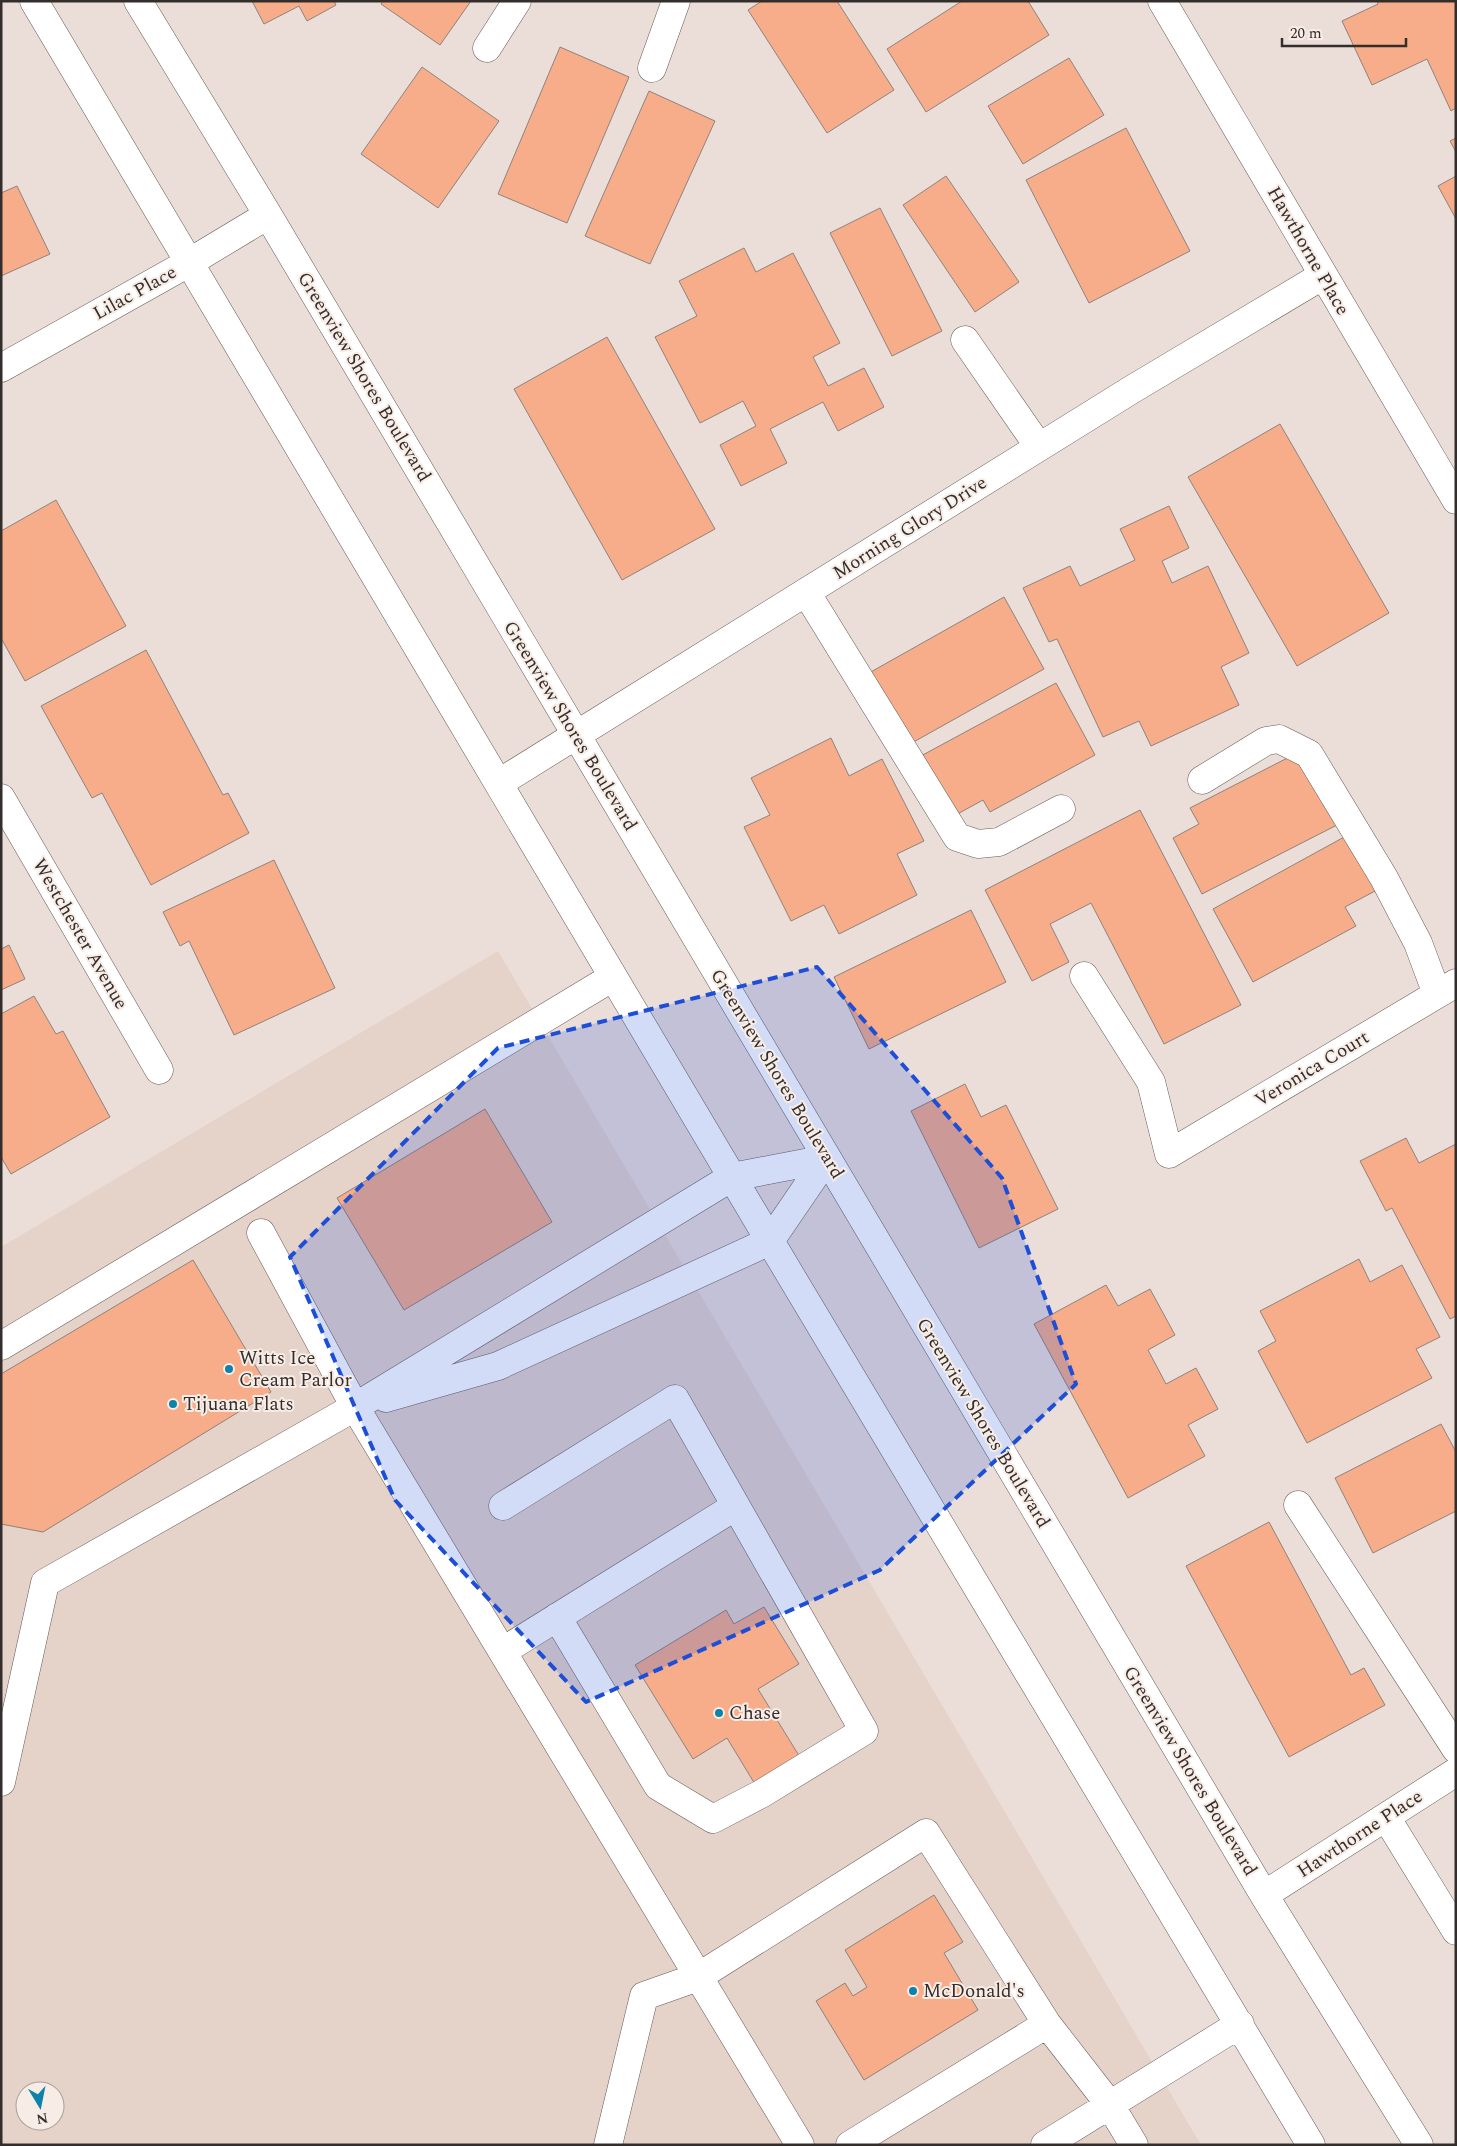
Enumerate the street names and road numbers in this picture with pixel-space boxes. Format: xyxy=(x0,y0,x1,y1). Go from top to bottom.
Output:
street label: Hawthorne Place xyxy=(1259,181,1357,321)
street label: Lilac Place xyxy=(88,258,182,328)
street label: Greenview Shores Boulevard xyxy=(290,266,438,488)
street label: Morning Glory Drive xyxy=(827,469,993,587)
street label: Greenview Shores Boulevard xyxy=(496,615,644,837)
street label: Westchester Avenue xyxy=(25,853,135,1015)
street label: Greenview Shores Boulevard xyxy=(703,963,851,1185)
street label: Veronica Court xyxy=(1249,1023,1375,1115)
street label: Greenview Shores Boulevard xyxy=(909,1312,1057,1534)
street label: Greenview Shores Boulevard xyxy=(1116,1660,1264,1882)
street label: Hawthorne Place xyxy=(1291,1782,1429,1886)

